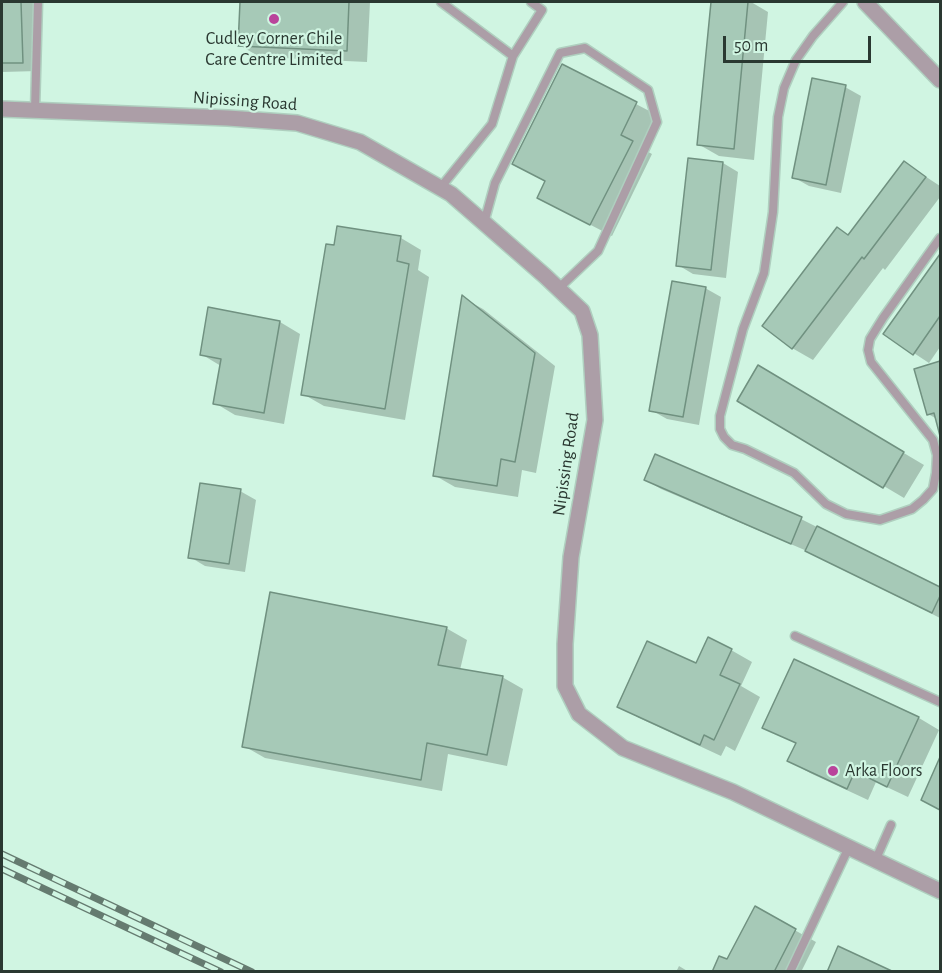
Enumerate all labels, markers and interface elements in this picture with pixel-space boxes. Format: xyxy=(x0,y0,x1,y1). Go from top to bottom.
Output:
marker: Cudley Corner Chile Care Centre Limited xyxy=(267,12,281,26)
scale bar xyxy=(726,24,874,62)
place label: Cudley Corner Chile Care Centre Limited xyxy=(205,28,343,70)
text: 50 m xyxy=(734,37,768,55)
street label: Nipissing Road xyxy=(192,87,298,115)
street label: Nipissing Road xyxy=(548,411,584,517)
place label: Arka Floors xyxy=(845,760,922,782)
marker: Arka Floors xyxy=(826,764,840,778)

